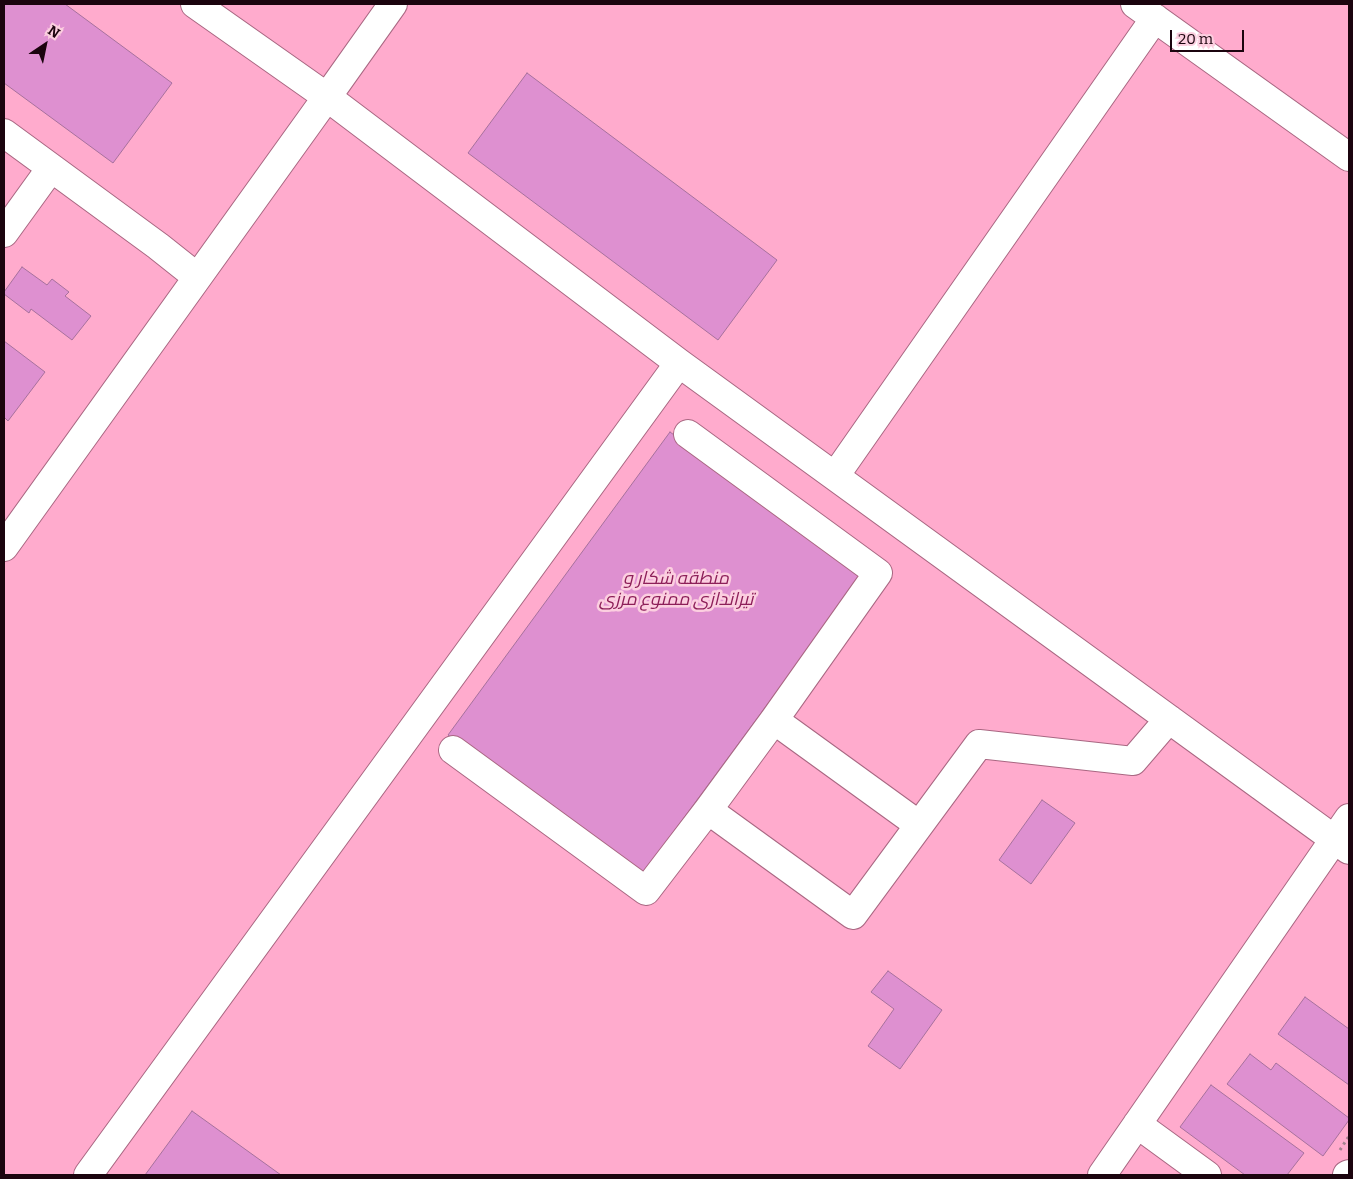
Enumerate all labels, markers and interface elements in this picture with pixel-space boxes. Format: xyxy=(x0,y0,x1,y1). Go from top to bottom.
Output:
north arrow xyxy=(20,20,70,70)
scale bar xyxy=(1173,20,1247,52)
text: N xyxy=(44,22,63,42)
text: 20 m xyxy=(1178,30,1213,48)
park label: منطقه شکار و تیراندازی ممنوع مرزی xyxy=(599,568,753,610)

